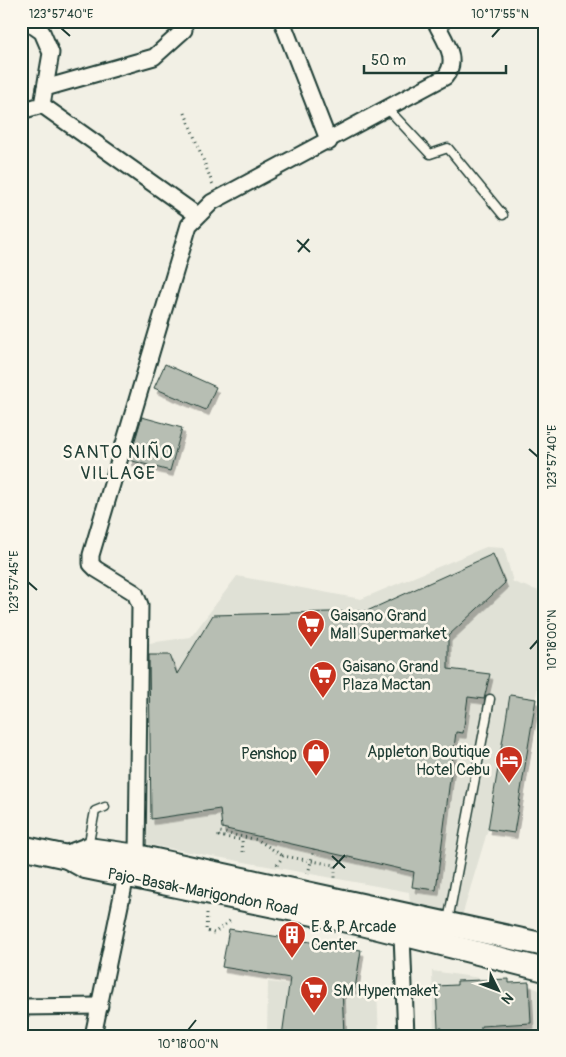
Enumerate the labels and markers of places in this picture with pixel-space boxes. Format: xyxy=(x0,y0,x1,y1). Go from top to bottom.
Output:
place label: Gaisano Grand Mall Supermarket xyxy=(330,606,447,644)
supermarket icon: Gaisano Grand Mall Supermarket xyxy=(296,609,326,648)
place label: Gaisano Grand Plaza Mactan xyxy=(342,657,439,695)
supermarket icon: Gaisano Grand Plaza Mactan xyxy=(308,660,338,699)
shop icon: Penshop xyxy=(301,738,331,777)
place label: Appleton Boutique Hotel Cebu xyxy=(367,742,490,780)
place label: Penshop xyxy=(241,744,297,764)
hotel icon: Appleton Boutique Hotel Cebu xyxy=(494,745,524,784)
place label: E & P Arcade Center xyxy=(311,917,396,955)
building icon: E & P Arcade Center xyxy=(277,920,307,959)
supermarket icon: SM Hypermaket xyxy=(299,975,329,1014)
place label: SM Hypermaket xyxy=(333,981,439,1001)

